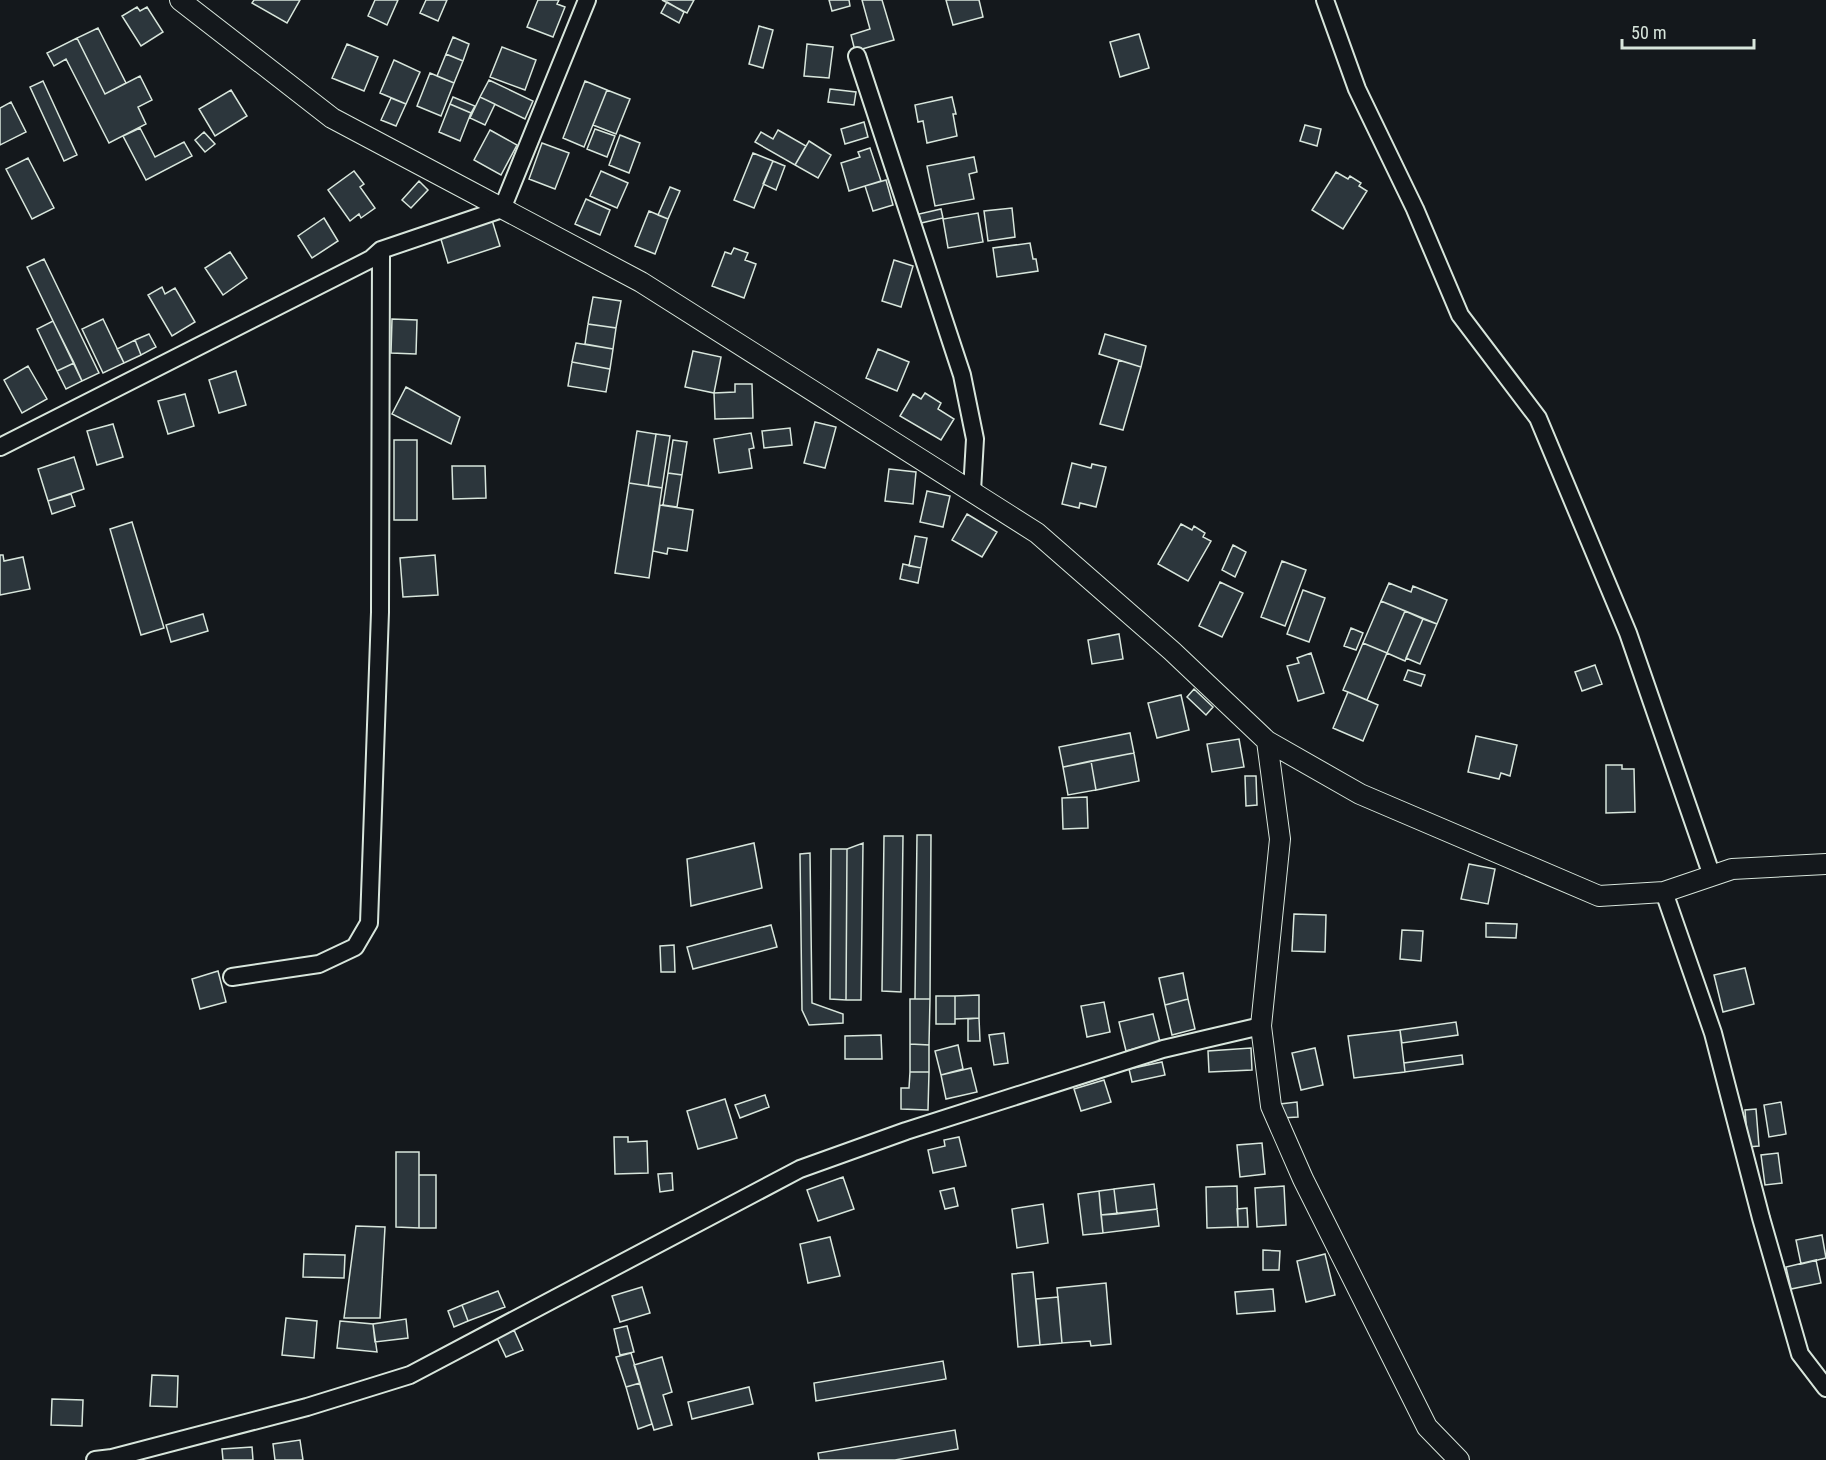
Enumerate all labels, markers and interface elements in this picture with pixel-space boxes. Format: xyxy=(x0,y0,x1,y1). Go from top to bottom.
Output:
scale bar xyxy=(1622,12,1754,50)
text: 50 m xyxy=(1631,22,1666,43)

